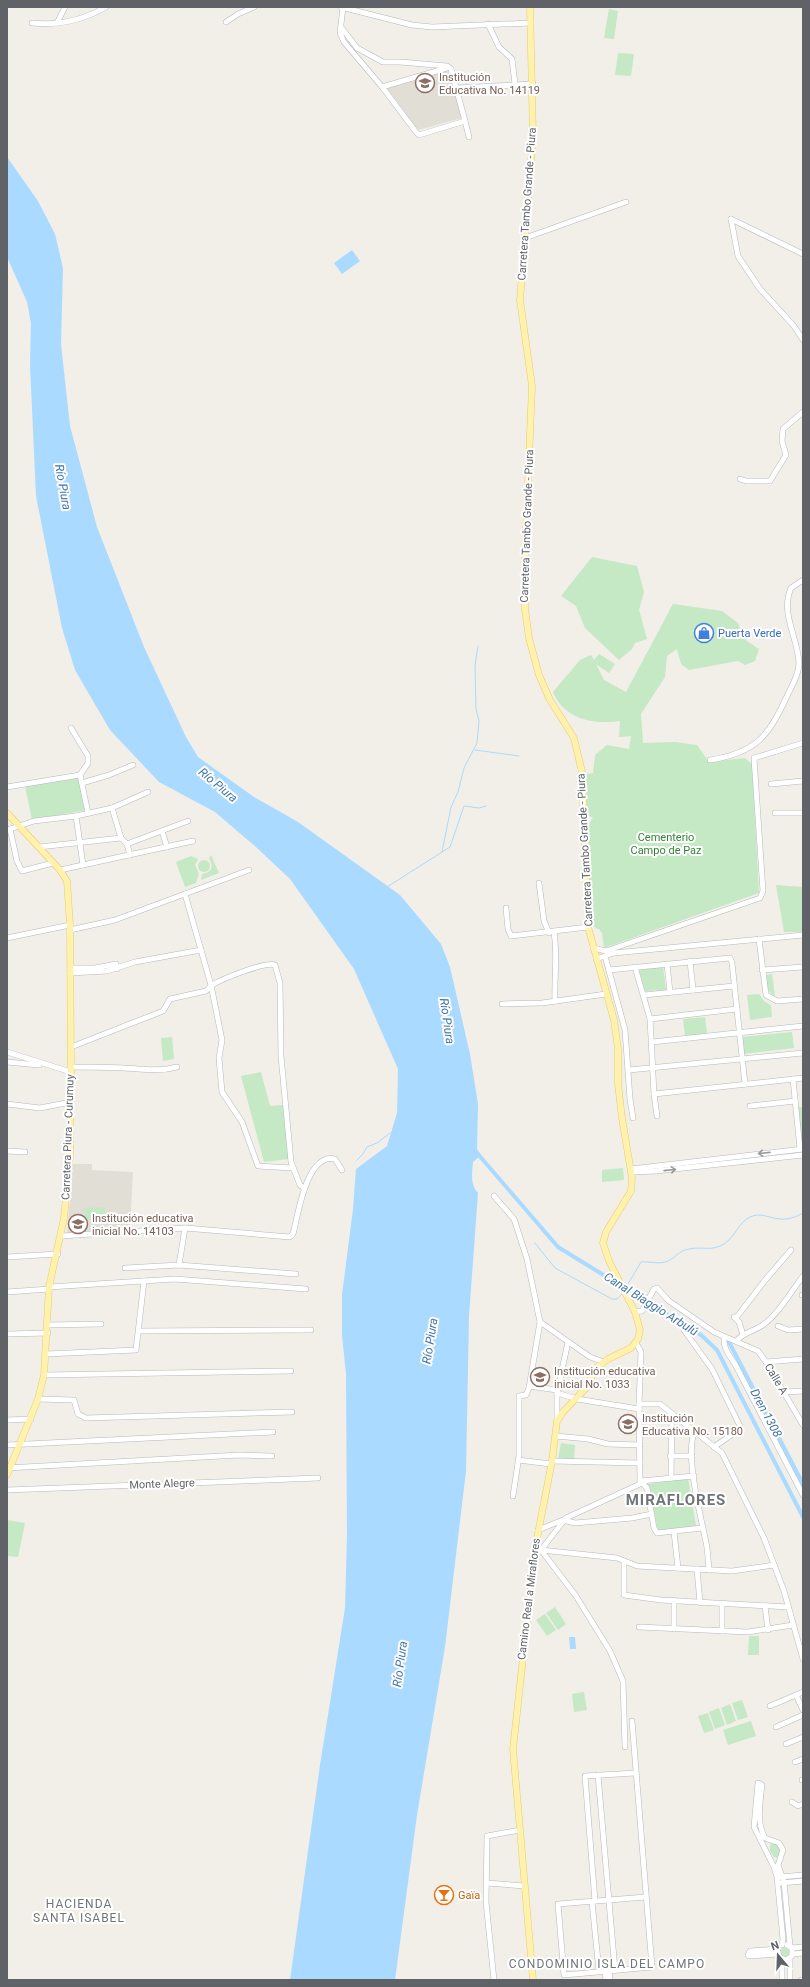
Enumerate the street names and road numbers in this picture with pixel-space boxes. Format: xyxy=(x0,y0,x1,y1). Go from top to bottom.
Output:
street label: Carretera Tambo Grande - Piura xyxy=(515,127,539,281)
street label: Carretera Tambo Grande - Piura xyxy=(518,449,536,603)
street label: Carretera Tambo Grande - Piura xyxy=(574,773,596,927)
street label: Carretera Piura - Curumuy xyxy=(59,1073,77,1200)
street label: Calle A xyxy=(762,1361,791,1398)
street label: Monte Alegre xyxy=(129,1476,195,1492)
street label: Camino Real a Miraflores xyxy=(515,1537,543,1661)

